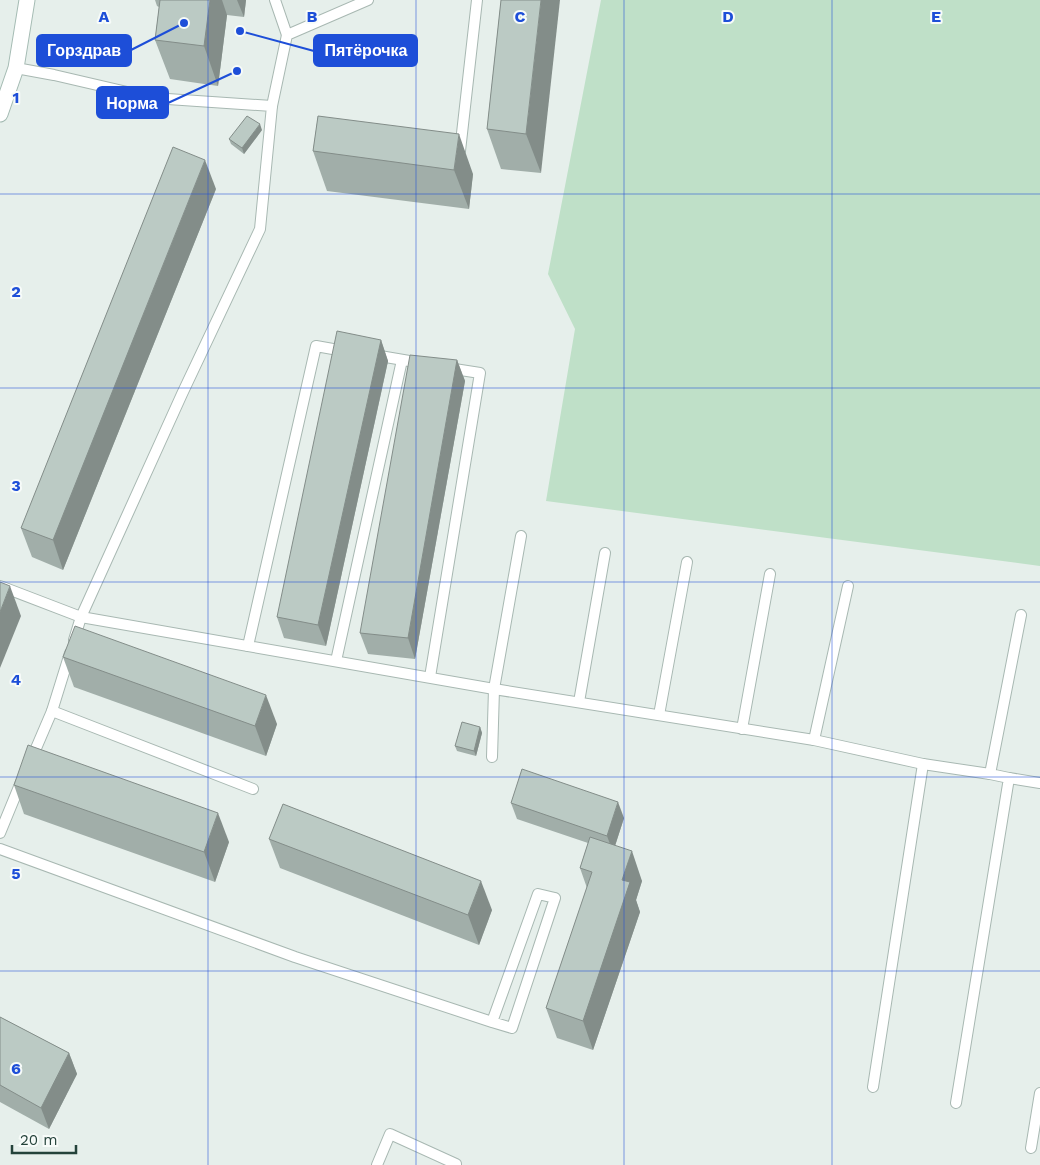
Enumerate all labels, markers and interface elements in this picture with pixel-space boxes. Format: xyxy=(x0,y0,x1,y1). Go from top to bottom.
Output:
text: A xyxy=(99,7,110,26)
text: B xyxy=(307,7,318,26)
text: C xyxy=(515,7,526,26)
text: D xyxy=(722,7,734,26)
text: E xyxy=(931,7,941,26)
callout: Горздрав xyxy=(37,35,131,66)
callout: Пятёрочка xyxy=(314,35,417,66)
text: Горздрав xyxy=(47,41,121,60)
text: Пятёрочка xyxy=(325,41,408,60)
callout: Норма xyxy=(97,87,168,118)
text: 1 xyxy=(13,88,19,107)
text: Норма xyxy=(106,94,158,113)
text: 2 xyxy=(11,282,21,301)
text: 3 xyxy=(11,476,21,495)
text: 4 xyxy=(11,670,21,689)
text: 5 xyxy=(11,864,21,883)
text: 6 xyxy=(11,1059,21,1078)
scale bar xyxy=(12,1122,76,1154)
text: 20 m xyxy=(20,1131,58,1149)

